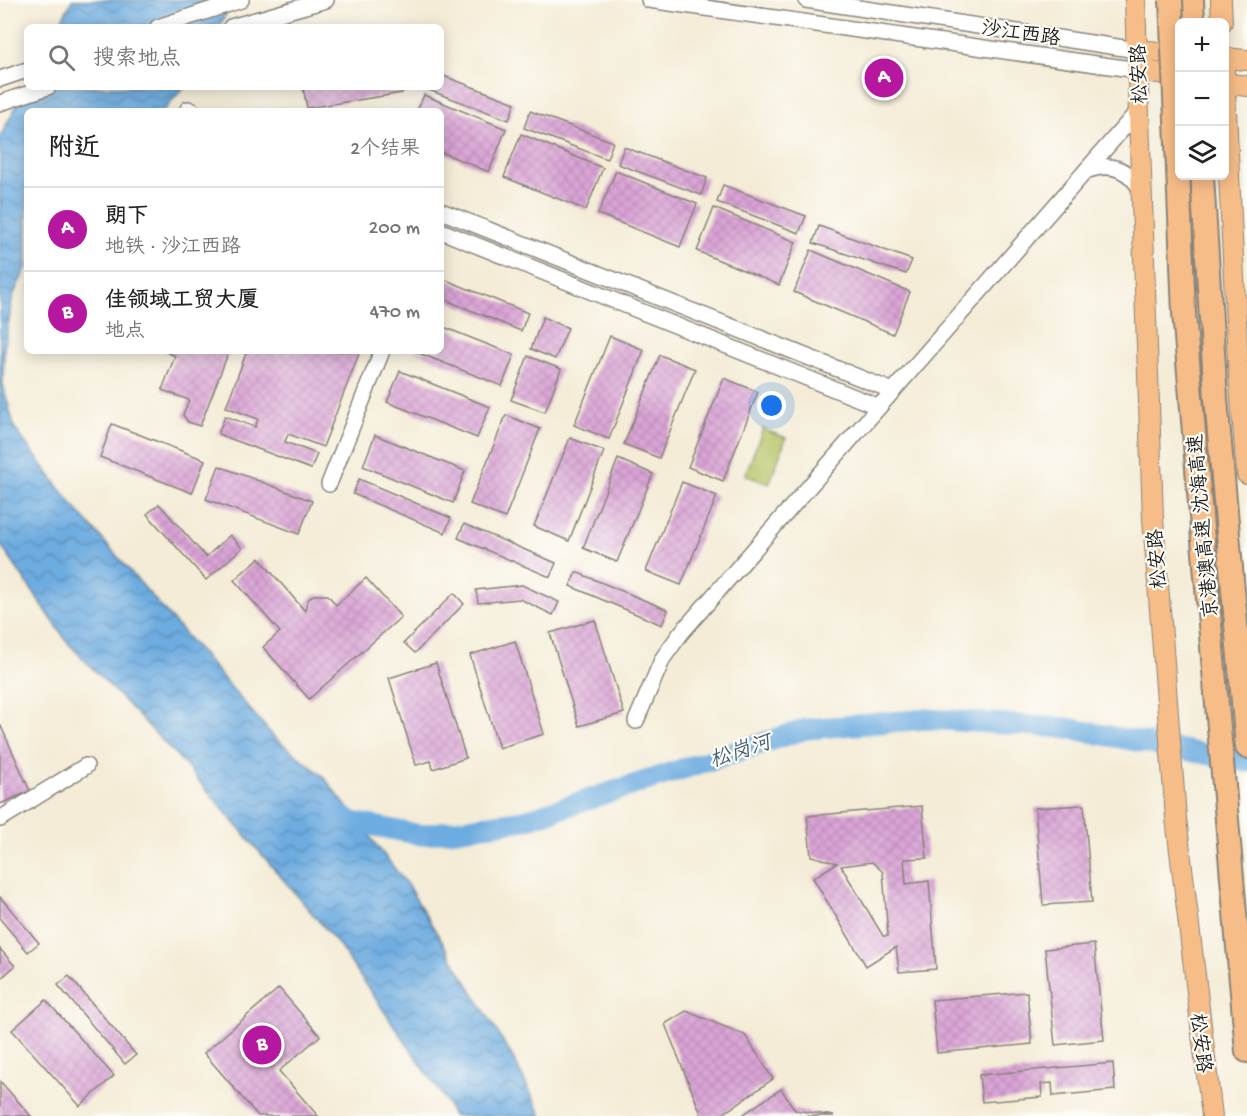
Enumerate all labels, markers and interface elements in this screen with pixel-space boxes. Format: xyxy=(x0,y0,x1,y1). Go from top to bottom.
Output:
street label: 沙江西路 xyxy=(979,17,1063,53)
map controls xyxy=(1175,18,1229,180)
button: + xyxy=(1175,18,1229,72)
search box xyxy=(24,24,444,90)
icon: search xyxy=(45,41,78,74)
street label: 松安路 xyxy=(1127,42,1154,104)
text: 搜索地点 xyxy=(93,47,181,73)
pin: A xyxy=(864,56,904,100)
button: − xyxy=(1175,72,1229,126)
button: layers xyxy=(1175,126,1229,180)
text: 附近 xyxy=(48,135,100,166)
text: 2个结果 xyxy=(350,139,420,162)
text: 朗下 xyxy=(105,205,149,231)
text: A xyxy=(62,218,73,241)
text: 200 m xyxy=(369,218,420,241)
text: 地铁 · 沙江西路 xyxy=(105,237,241,260)
text: 佳领域工贸大厦 xyxy=(105,289,259,315)
text: B xyxy=(62,302,73,325)
text: 470 m xyxy=(370,302,420,325)
text: 地点 xyxy=(105,321,145,344)
your location xyxy=(757,391,786,420)
street label: 京港澳高速 沈海高速 xyxy=(1184,433,1225,619)
street label: 松安路 xyxy=(1144,527,1173,590)
water label: 松岗河 xyxy=(707,729,778,775)
street label: 松安路 xyxy=(1183,1012,1216,1076)
pin: B xyxy=(242,1022,282,1068)

